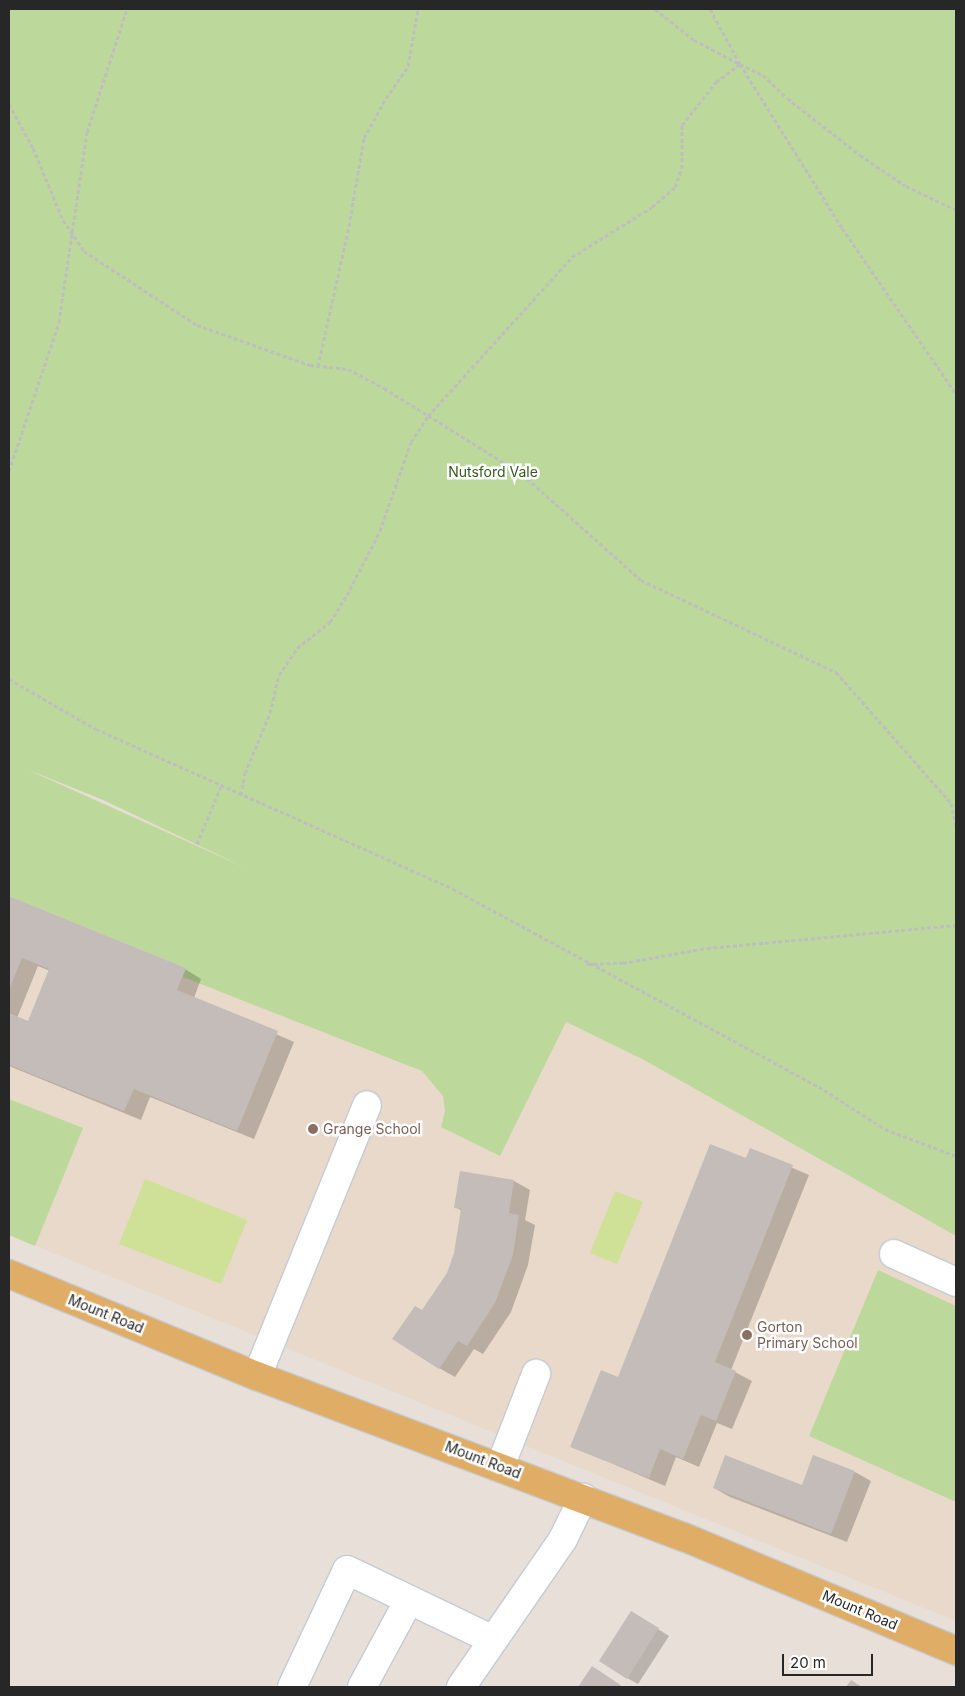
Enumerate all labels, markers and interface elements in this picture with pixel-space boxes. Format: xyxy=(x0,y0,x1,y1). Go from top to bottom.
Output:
park label: Nutsford Vale xyxy=(448,464,538,480)
place label: Grange School xyxy=(323,1121,421,1137)
marker: Grange School xyxy=(307,1123,319,1135)
street label: Mount Road xyxy=(66,1291,146,1337)
place label: Gorton Primary School xyxy=(757,1319,858,1351)
marker: Gorton Primary School xyxy=(741,1329,753,1341)
street label: Mount Road xyxy=(443,1438,523,1482)
street label: Mount Road xyxy=(820,1587,900,1633)
scale bar xyxy=(785,1644,876,1676)
text: 20 m xyxy=(790,1653,826,1672)

